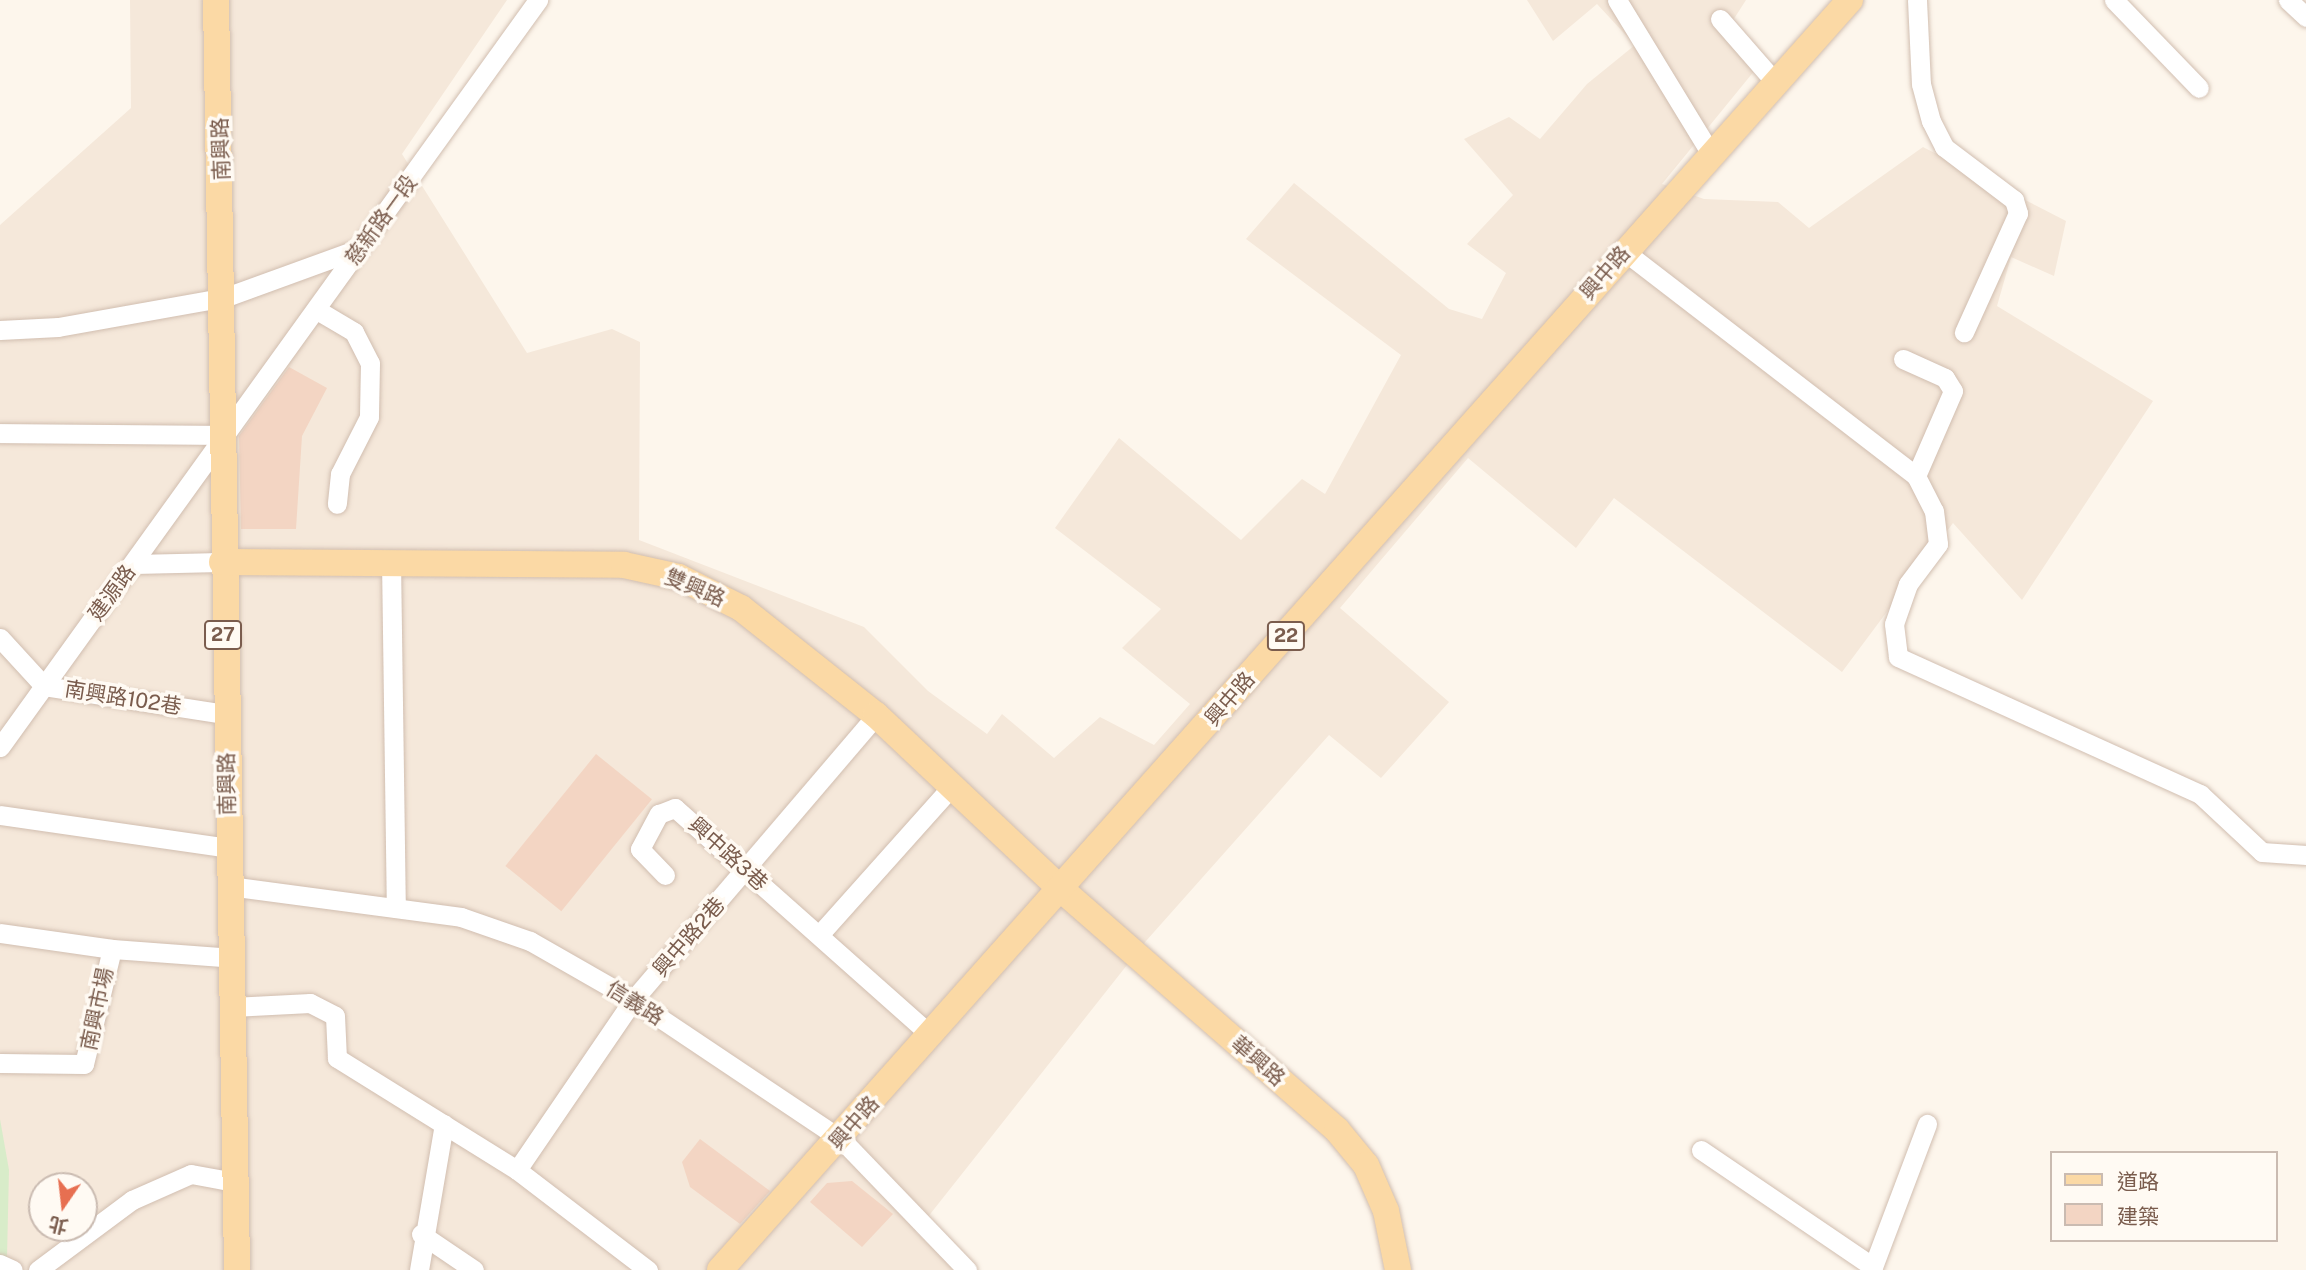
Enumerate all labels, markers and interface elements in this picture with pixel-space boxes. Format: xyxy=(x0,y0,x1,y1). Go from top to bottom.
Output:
street label: 南興路 xyxy=(207,117,235,181)
street label: 慈新路一段 xyxy=(340,170,422,270)
street label: 興中路 xyxy=(1575,241,1635,305)
street label: 建源路 xyxy=(83,560,141,626)
street label: 雙興路 xyxy=(661,564,729,612)
road number: 27 xyxy=(204,620,242,650)
road number: 22 xyxy=(1267,621,1305,652)
street label: 興中路 xyxy=(1200,667,1260,731)
street label: 南興路102巷 xyxy=(63,676,183,720)
street label: 南興路 xyxy=(214,752,240,816)
street label: 興中路3巷 xyxy=(683,812,773,896)
street label: 興中路2巷 xyxy=(648,892,730,982)
street label: 南興市場 xyxy=(76,965,118,1053)
street label: 信義路 xyxy=(602,976,668,1030)
street label: 華興路 xyxy=(1226,1031,1290,1091)
street label: 興中路 xyxy=(824,1091,884,1155)
legend xyxy=(2050,1151,2278,1242)
text: 道路 xyxy=(2117,1169,2159,1194)
north arrow xyxy=(28,1172,98,1242)
text: 建築 xyxy=(2117,1204,2159,1229)
text: 北 xyxy=(47,1212,70,1238)

